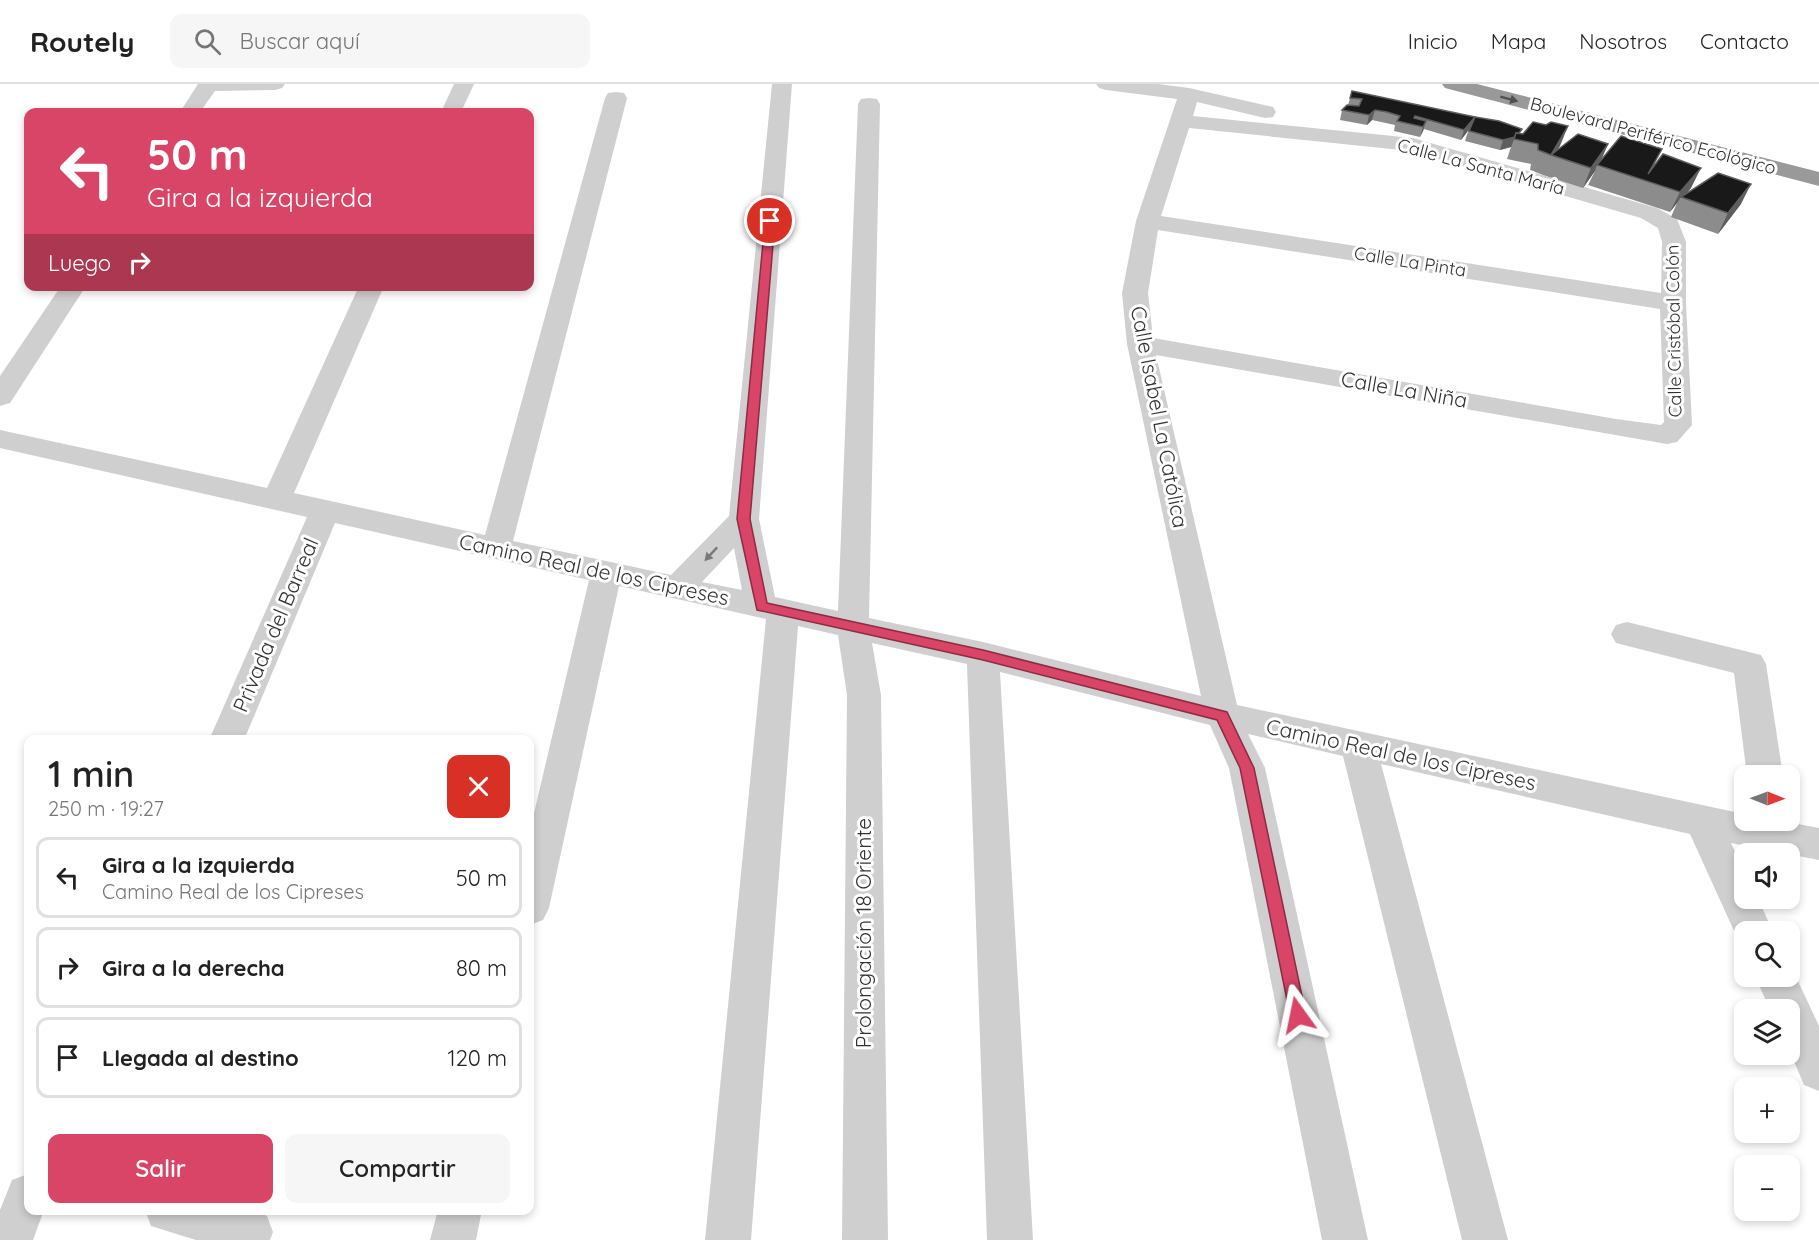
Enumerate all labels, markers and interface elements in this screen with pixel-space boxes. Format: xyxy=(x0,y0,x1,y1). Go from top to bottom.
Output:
search box xyxy=(170,14,590,68)
text: Routely xyxy=(30,24,134,59)
icon: search xyxy=(191,25,224,58)
text: Buscar aquí xyxy=(239,27,360,55)
text: Inicio xyxy=(1408,28,1458,54)
text: Mapa xyxy=(1491,28,1546,54)
text: Nosotros xyxy=(1579,28,1667,54)
text: Contacto xyxy=(1700,28,1789,54)
street label: Boulevard Periférico Ecológico xyxy=(1528,92,1779,179)
one-way arrow xyxy=(1500,94,1518,104)
text: 50 m xyxy=(147,128,247,181)
icon: left xyxy=(48,132,126,210)
street label: Calle La Santa María xyxy=(1395,133,1567,200)
text: Gira a la izquierda xyxy=(147,180,373,214)
pin xyxy=(744,195,795,246)
icon: arrive xyxy=(753,204,786,237)
street label: Calle La Pinta xyxy=(1352,241,1468,282)
street label: Calle Cristóbal Colón xyxy=(1660,244,1687,418)
icon: right xyxy=(123,246,156,279)
text: Luego xyxy=(48,249,111,277)
street label: Calle Isabel La Católica xyxy=(1126,304,1194,530)
street label: Calle La Niña xyxy=(1339,365,1469,413)
street label: Camino Real de los Cipreses xyxy=(457,528,731,610)
street label: Privada del Barreal xyxy=(227,534,324,716)
one-way arrow xyxy=(704,546,718,561)
street label: Camino Real de los Cipreses xyxy=(1264,713,1538,795)
text: 1 min xyxy=(48,751,134,796)
button: close xyxy=(447,755,510,818)
north arrow xyxy=(1734,765,1800,831)
map controls xyxy=(1734,765,1800,1221)
text: 250 m · 19:27 xyxy=(48,796,164,821)
street label: Prolongación 18 Oriente xyxy=(850,818,876,1048)
button: sound xyxy=(1734,843,1800,909)
text: Gira a la izquierda xyxy=(102,851,295,879)
icon: left xyxy=(51,861,84,894)
text: 50 m xyxy=(456,864,507,892)
text: Camino Real de los Cipreses xyxy=(102,879,364,904)
button: search xyxy=(1734,921,1800,987)
icon: right xyxy=(51,951,84,984)
text: Gira a la derecha xyxy=(102,954,285,982)
text: 80 m xyxy=(456,954,507,982)
position arrow xyxy=(1266,983,1330,1047)
button: layers xyxy=(1734,999,1800,1065)
icon: arrive xyxy=(51,1041,84,1074)
text: Llegada al destino xyxy=(102,1044,299,1072)
text: 120 m xyxy=(448,1044,507,1072)
button: + xyxy=(1734,1077,1800,1143)
button: Salir xyxy=(48,1134,273,1203)
button: Compartir xyxy=(285,1134,510,1203)
button: − xyxy=(1734,1155,1800,1221)

